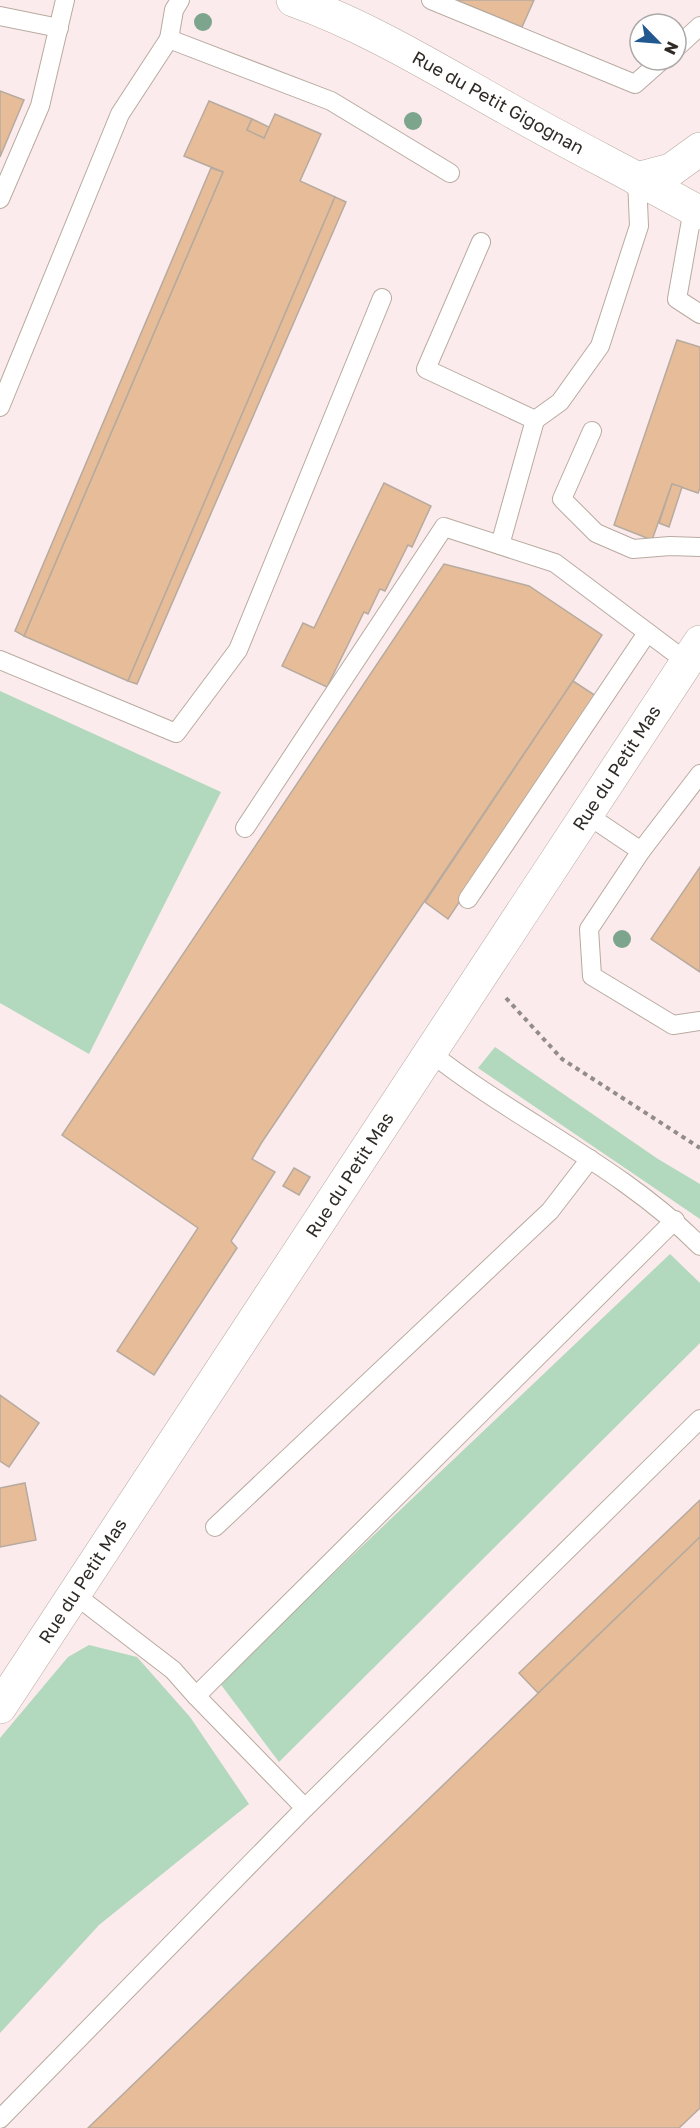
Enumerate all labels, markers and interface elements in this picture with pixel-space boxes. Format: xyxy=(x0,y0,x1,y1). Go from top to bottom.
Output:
north arrow xyxy=(628,12,688,72)
text: N xyxy=(660,39,683,58)
street label: Rue du Petit Gigognan xyxy=(409,46,588,158)
street label: Rue du Petit Mas xyxy=(567,701,665,834)
street label: Rue du Petit Mas xyxy=(300,1108,398,1241)
street label: Rue du Petit Mas xyxy=(33,1514,131,1647)

